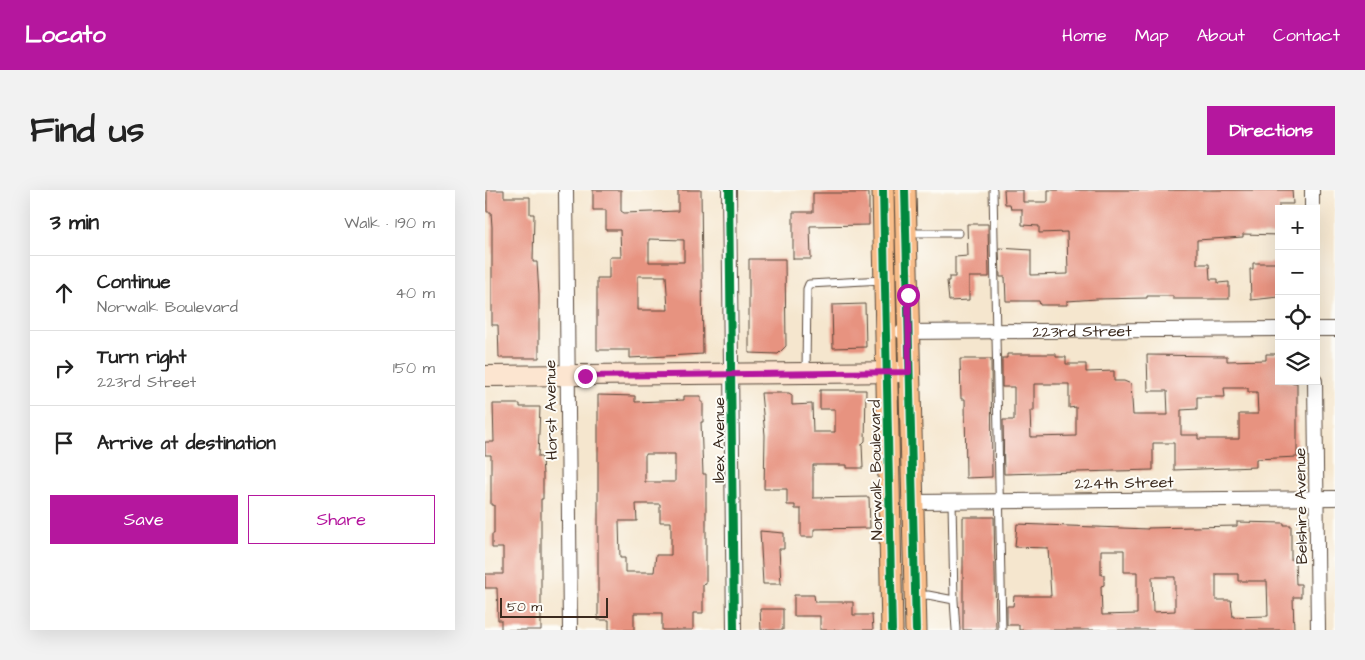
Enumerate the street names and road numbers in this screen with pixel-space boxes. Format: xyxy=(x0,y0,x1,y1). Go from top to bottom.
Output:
street label: 223rd Street xyxy=(1032,320,1132,343)
street label: Horst Avenue xyxy=(539,359,563,460)
street label: Ibex Avenue xyxy=(708,397,730,483)
street label: Norwalk Boulevard xyxy=(864,399,888,541)
street label: Belshire Avenue xyxy=(1289,447,1313,565)
street label: 224th Street xyxy=(1074,471,1174,495)

